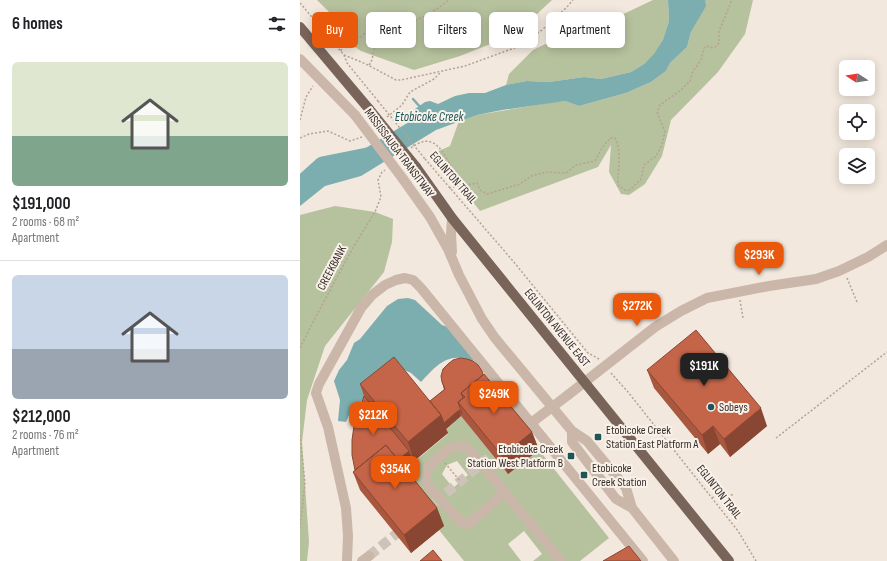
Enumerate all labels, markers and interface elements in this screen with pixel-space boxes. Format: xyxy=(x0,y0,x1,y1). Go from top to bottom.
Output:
chip: Buy xyxy=(312,12,358,48)
chip: Rent xyxy=(366,12,416,48)
chip: Filters xyxy=(424,12,481,48)
chip: New xyxy=(489,12,538,48)
chip: Apartment xyxy=(546,12,625,48)
icon: filters xyxy=(266,13,288,35)
text: 6 homes xyxy=(12,14,63,34)
north arrow xyxy=(839,60,875,96)
map controls xyxy=(839,60,875,184)
icon: home xyxy=(114,88,186,160)
button: locate xyxy=(839,104,875,140)
street label: MISSISSAUGA TRANSITWAY xyxy=(361,106,437,200)
water label: Etobicoke Creek xyxy=(395,109,464,125)
button: layers xyxy=(839,148,875,184)
street label: EGLINTON TRAIL xyxy=(426,149,480,208)
text: $191,000 xyxy=(12,194,71,214)
text: 2 rooms · 68 m² xyxy=(12,214,79,230)
text: Apartment xyxy=(12,230,59,246)
pin: $293K xyxy=(731,242,787,276)
street label: CREEKBANK xyxy=(314,243,350,293)
text: $293K xyxy=(744,247,774,263)
street label: EGLINTON AVENUE EAST xyxy=(521,286,593,370)
pin: $272K xyxy=(609,293,665,327)
text: $272K xyxy=(622,298,652,314)
icon: home xyxy=(114,301,186,373)
pin: $191K xyxy=(676,353,732,387)
text: $191K xyxy=(689,358,719,374)
pin: $249K xyxy=(466,381,522,415)
text: $249K xyxy=(479,386,509,402)
place label: Sobeys xyxy=(719,400,748,415)
pin: $212K xyxy=(345,402,401,436)
marker: Sobeys xyxy=(706,402,716,412)
text: $212,000 xyxy=(12,407,71,427)
text: $212K xyxy=(358,407,388,423)
place label: Etobicoke Creek Station East Platform A xyxy=(606,423,699,452)
text: 2 rooms · 76 m² xyxy=(12,427,79,443)
marker: Etobicoke Creek Station East Platform A xyxy=(593,432,603,442)
place label: Etobicoke Creek Station West Platform B xyxy=(467,442,563,471)
text: Apartment xyxy=(12,443,59,459)
marker: Etobicoke Creek Station West Platform B xyxy=(566,451,576,461)
pin: $354K xyxy=(367,456,423,490)
text: $354K xyxy=(380,461,410,477)
place label: Etobicoke Creek Station xyxy=(592,461,647,490)
street label: EGLINTON TRAIL xyxy=(693,462,745,523)
marker: Etobicoke Creek Station xyxy=(579,470,589,480)

